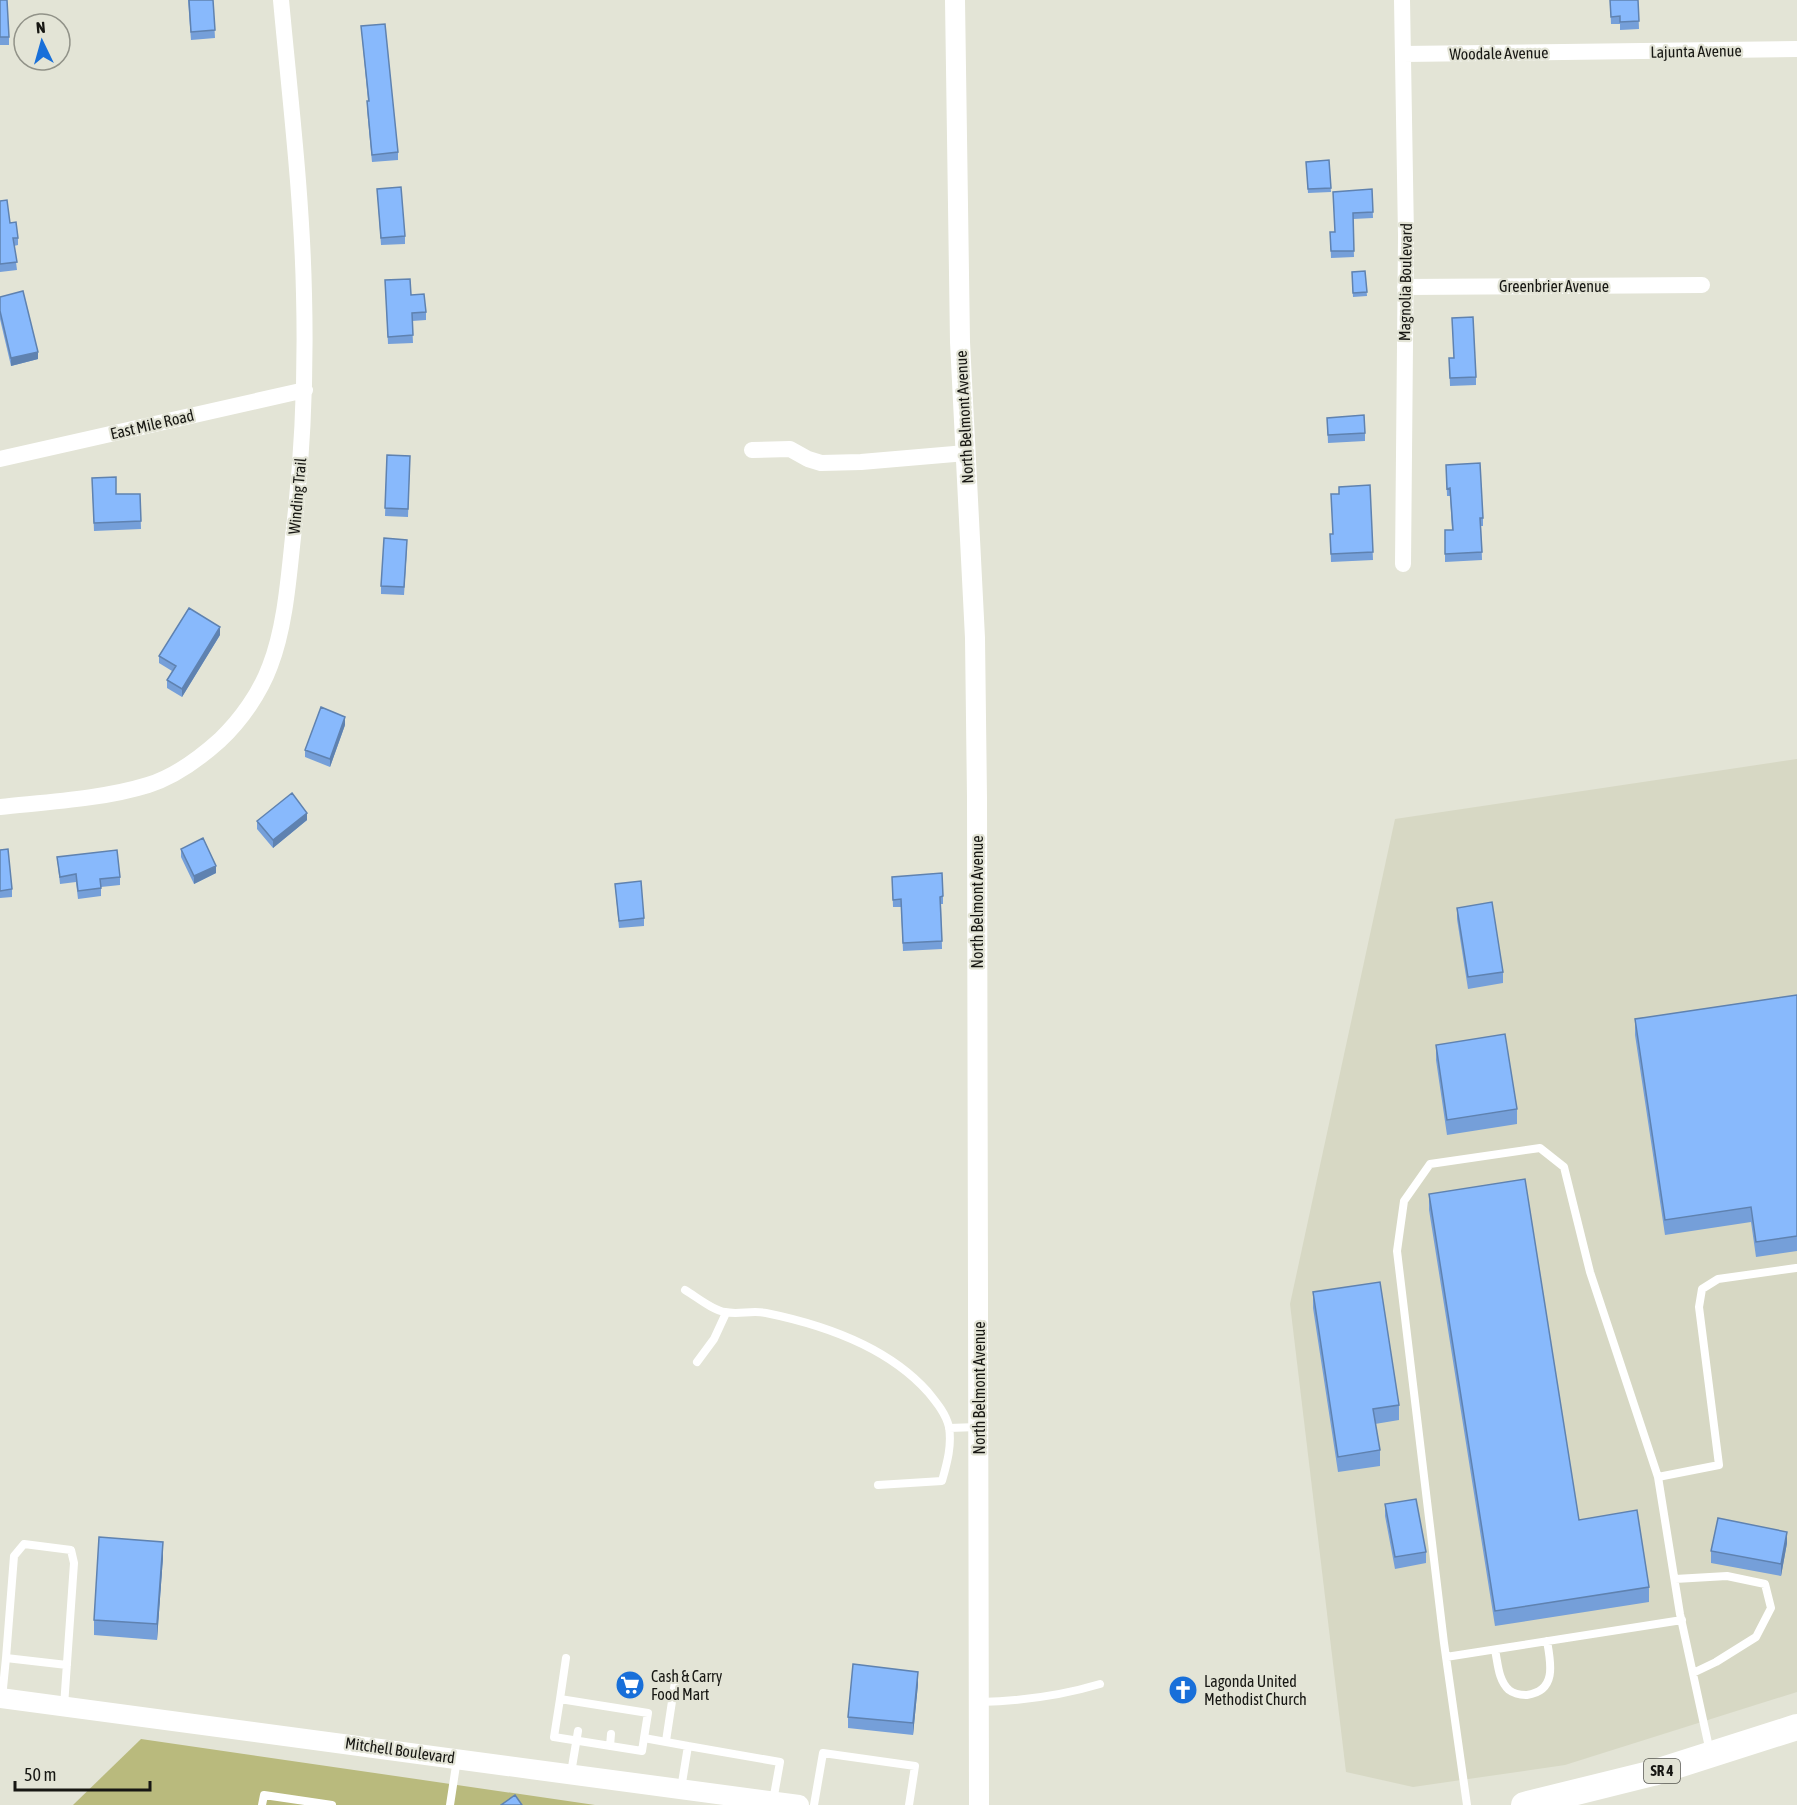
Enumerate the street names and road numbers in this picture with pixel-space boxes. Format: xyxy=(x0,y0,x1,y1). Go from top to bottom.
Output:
street label: Lajunta Avenue xyxy=(1650,41,1742,62)
street label: Woodale Avenue xyxy=(1449,43,1549,63)
street label: Magnolia Boulevard xyxy=(1395,223,1416,341)
street label: Greenbrier Avenue xyxy=(1499,277,1609,295)
street label: North Belmont Avenue xyxy=(952,350,976,484)
street label: East Mile Road xyxy=(108,406,196,442)
street label: Winding Trail xyxy=(285,456,310,535)
street label: North Belmont Avenue xyxy=(968,835,986,969)
street label: North Belmont Avenue xyxy=(970,1321,988,1455)
street label: Mitchell Boulevard xyxy=(344,1733,456,1767)
road number: SR 4 xyxy=(1644,1759,1680,1783)

